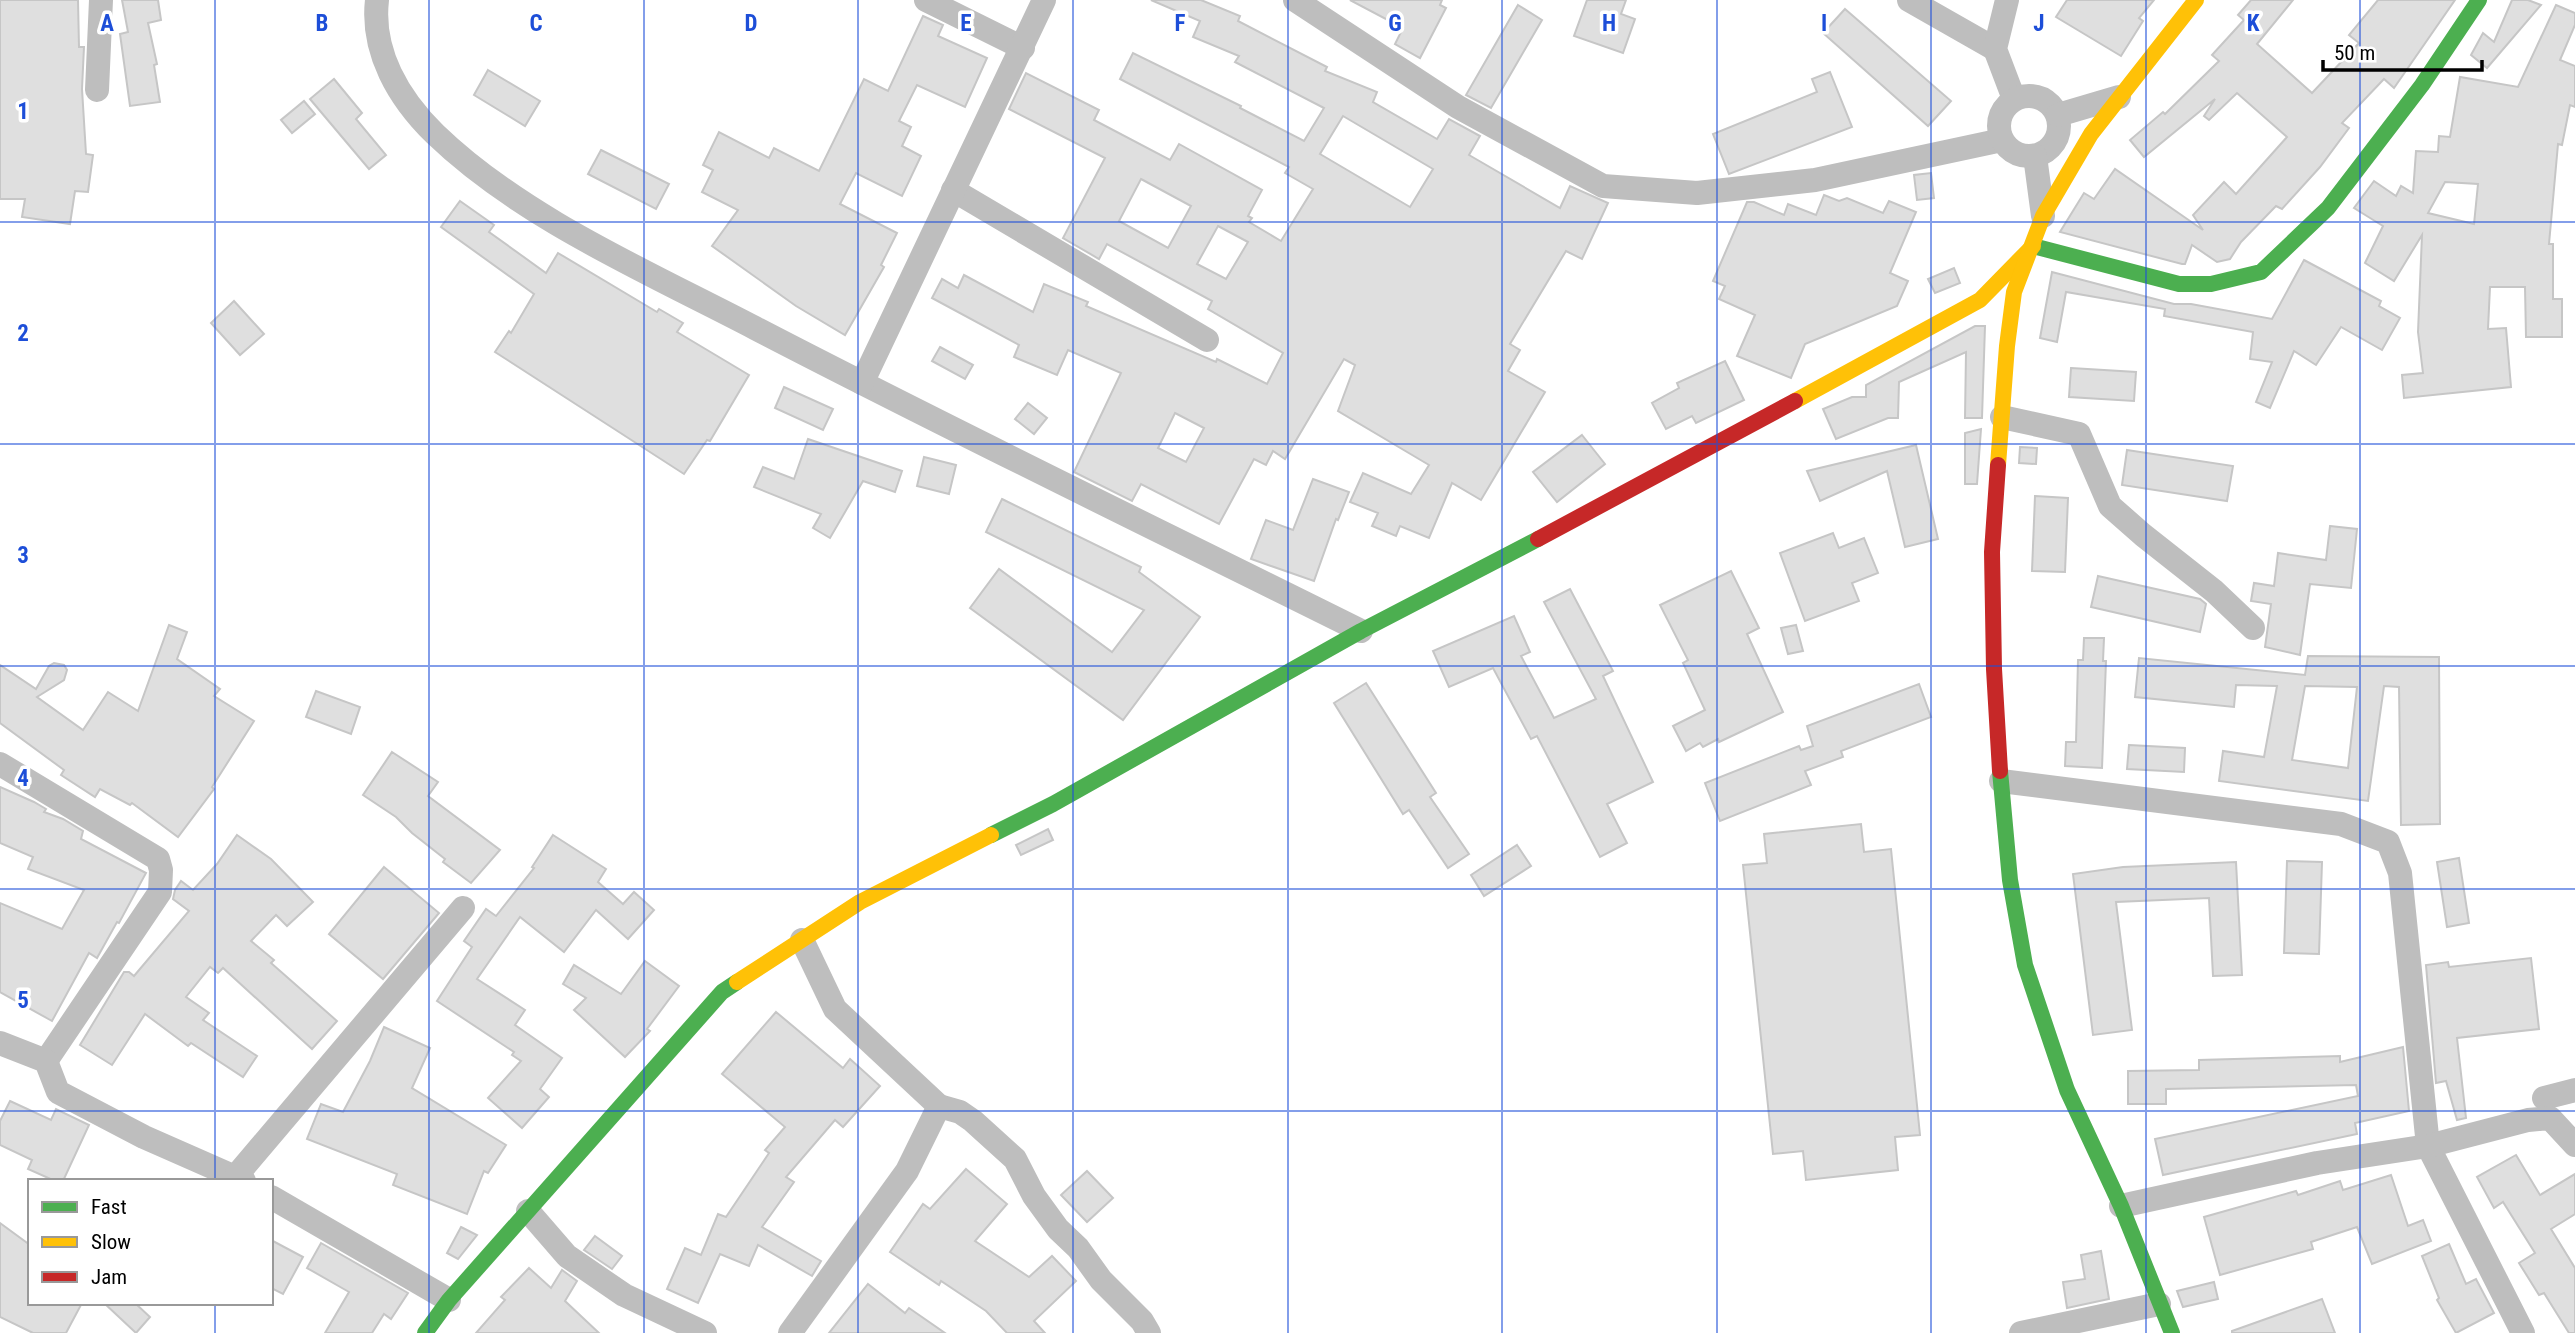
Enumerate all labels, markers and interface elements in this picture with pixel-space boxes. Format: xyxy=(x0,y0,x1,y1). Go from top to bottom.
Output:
text: A xyxy=(100,10,114,37)
text: B xyxy=(316,10,328,37)
text: C xyxy=(529,10,543,37)
text: D xyxy=(745,10,758,37)
text: E xyxy=(960,10,972,37)
text: F xyxy=(1175,10,1186,37)
text: G xyxy=(1388,10,1402,37)
text: H xyxy=(1602,10,1616,37)
text: I xyxy=(1821,10,1827,37)
text: J xyxy=(2033,10,2045,37)
text: K xyxy=(2247,10,2260,37)
scale bar xyxy=(2323,28,2482,72)
text: 50 m xyxy=(2334,41,2375,65)
text: 1 xyxy=(17,98,29,125)
text: 2 xyxy=(17,320,29,347)
text: 3 xyxy=(17,542,29,569)
text: 4 xyxy=(17,765,29,792)
text: 5 xyxy=(17,987,29,1014)
legend xyxy=(28,1179,273,1305)
text: Fast xyxy=(91,1195,127,1219)
text: Slow xyxy=(91,1230,131,1254)
text: Jam xyxy=(91,1265,127,1289)

